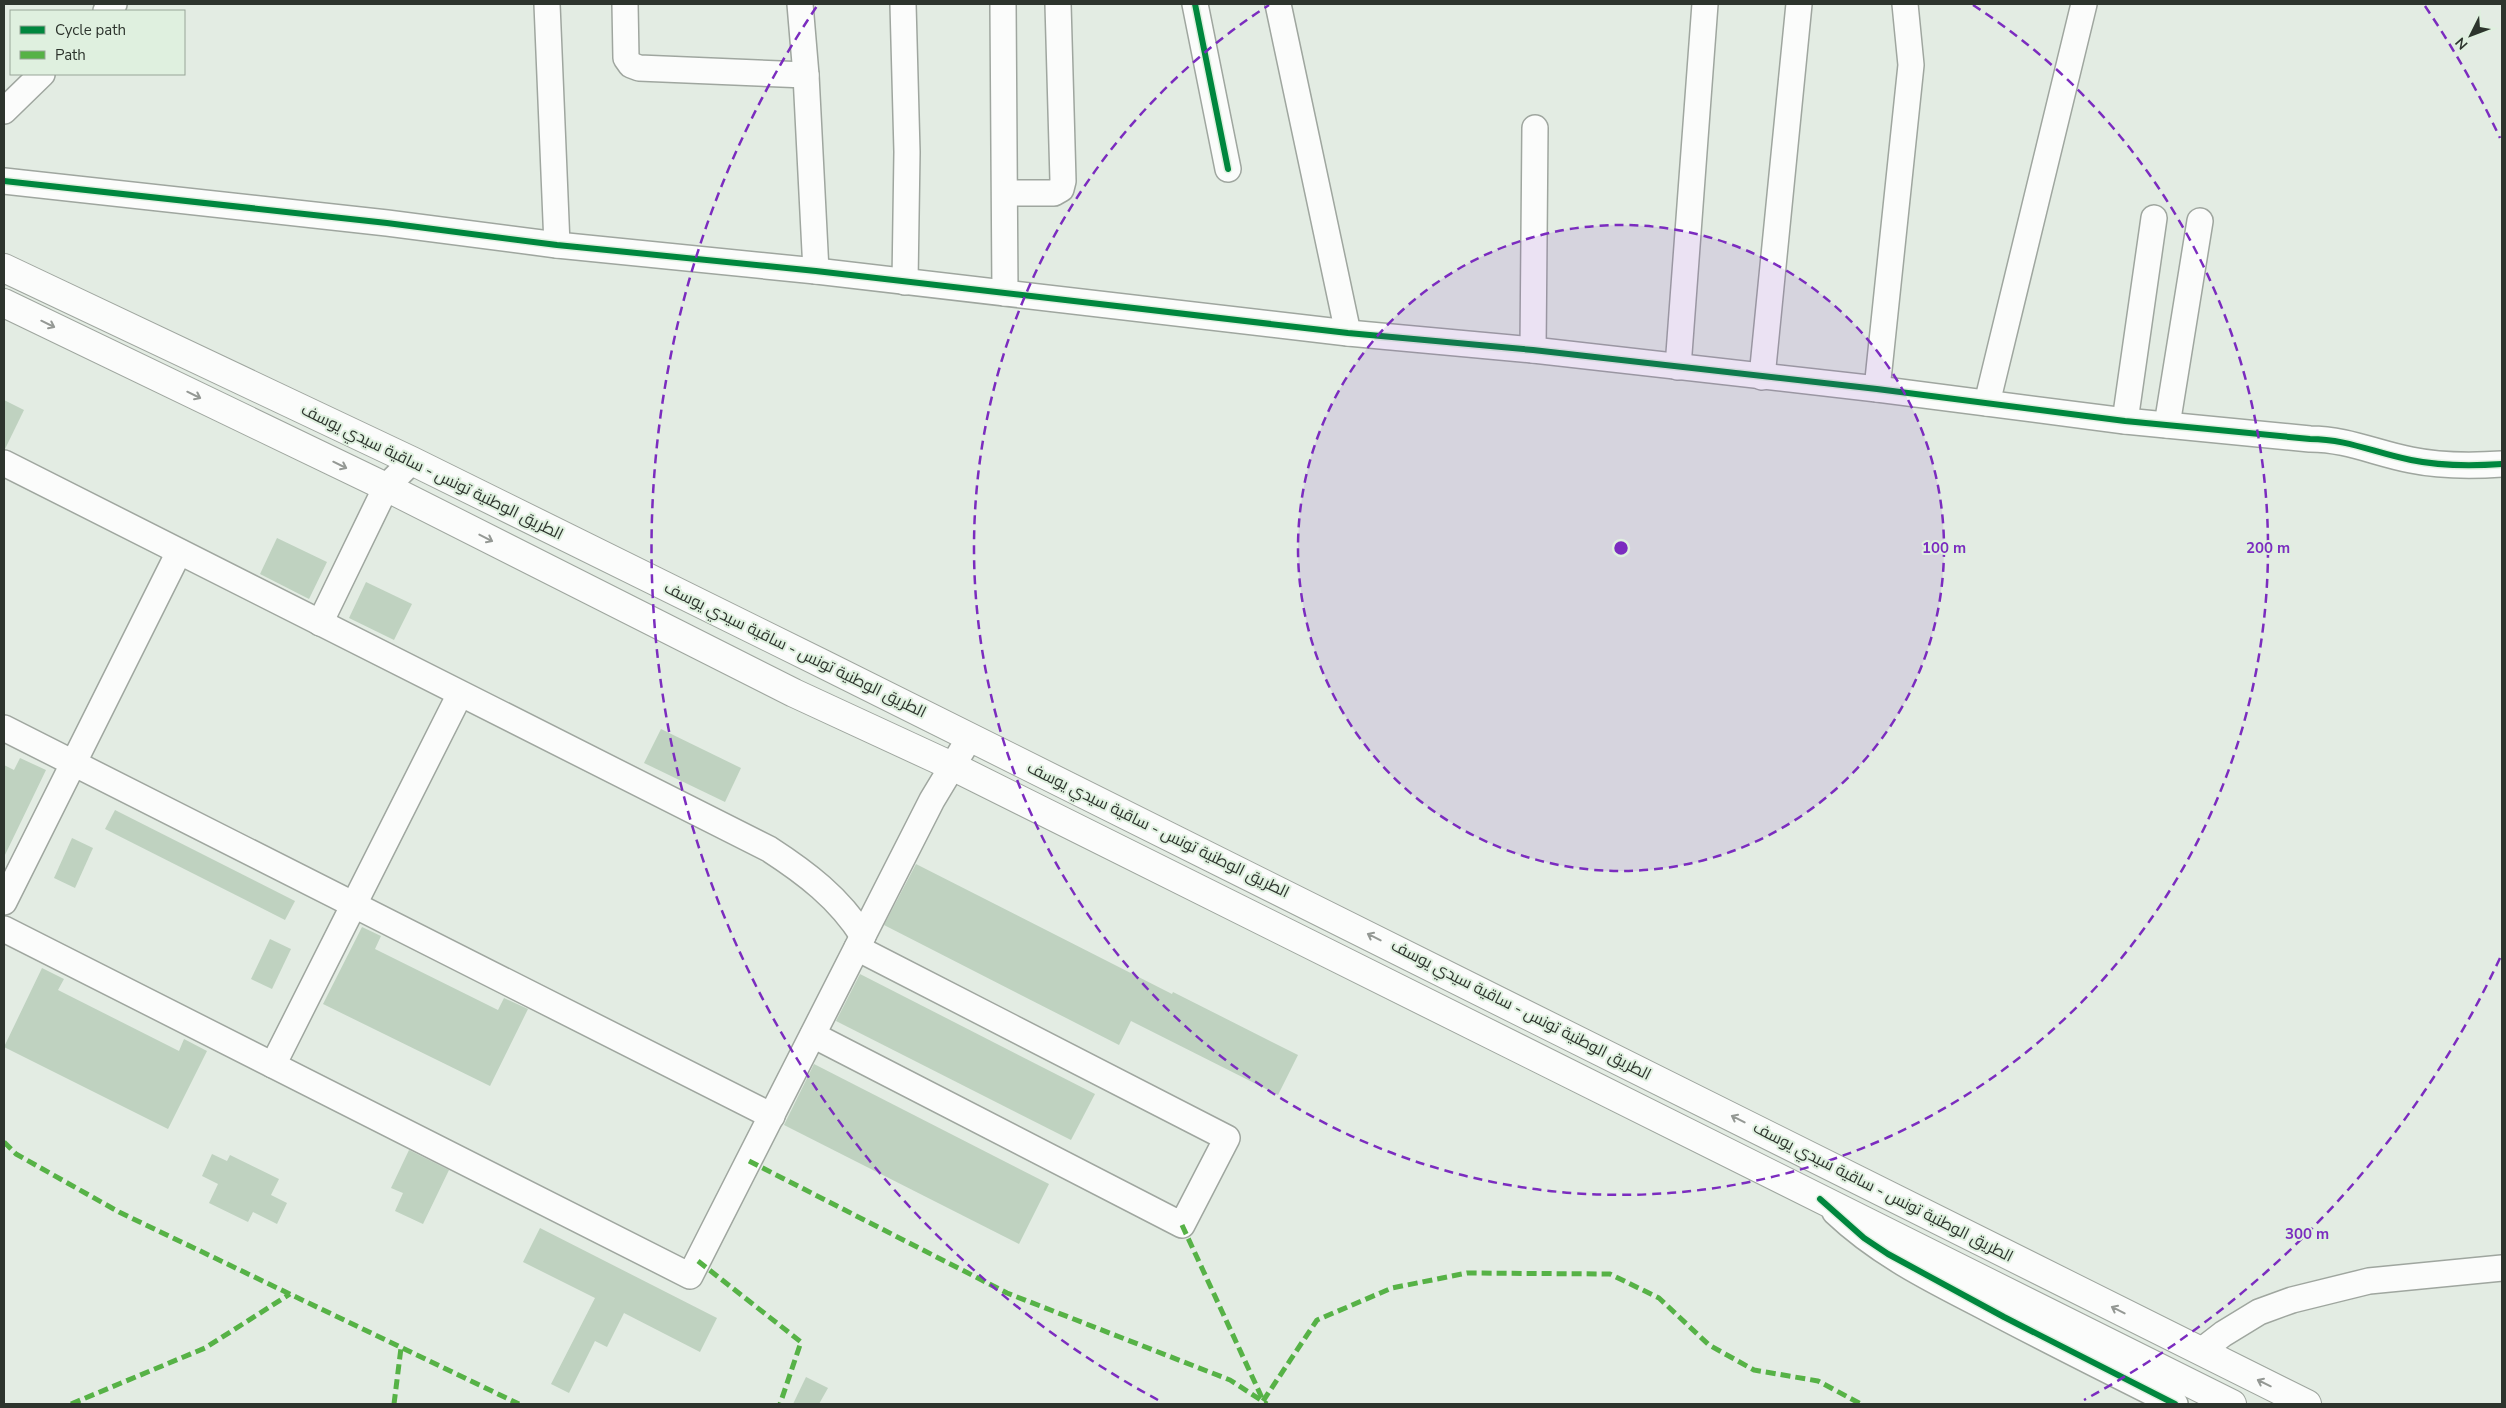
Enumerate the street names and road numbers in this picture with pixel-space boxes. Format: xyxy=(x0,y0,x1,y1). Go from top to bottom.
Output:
street label: الطريق الوطنية تونس - ساقية سيدي يوسف xyxy=(296,399,567,547)
street label: الطريق الوطنية تونس - ساقية سيدي يوسف xyxy=(659,577,930,725)
street label: الطريق الوطنية تونس - ساقية سيدي يوسف xyxy=(1022,757,1293,905)
street label: الطريق الوطنية تونس - ساقية سيدي يوسف xyxy=(1386,935,1655,1087)
street label: الطريق الوطنية تونس - ساقية سيدي يوسف xyxy=(1748,1117,2017,1269)

